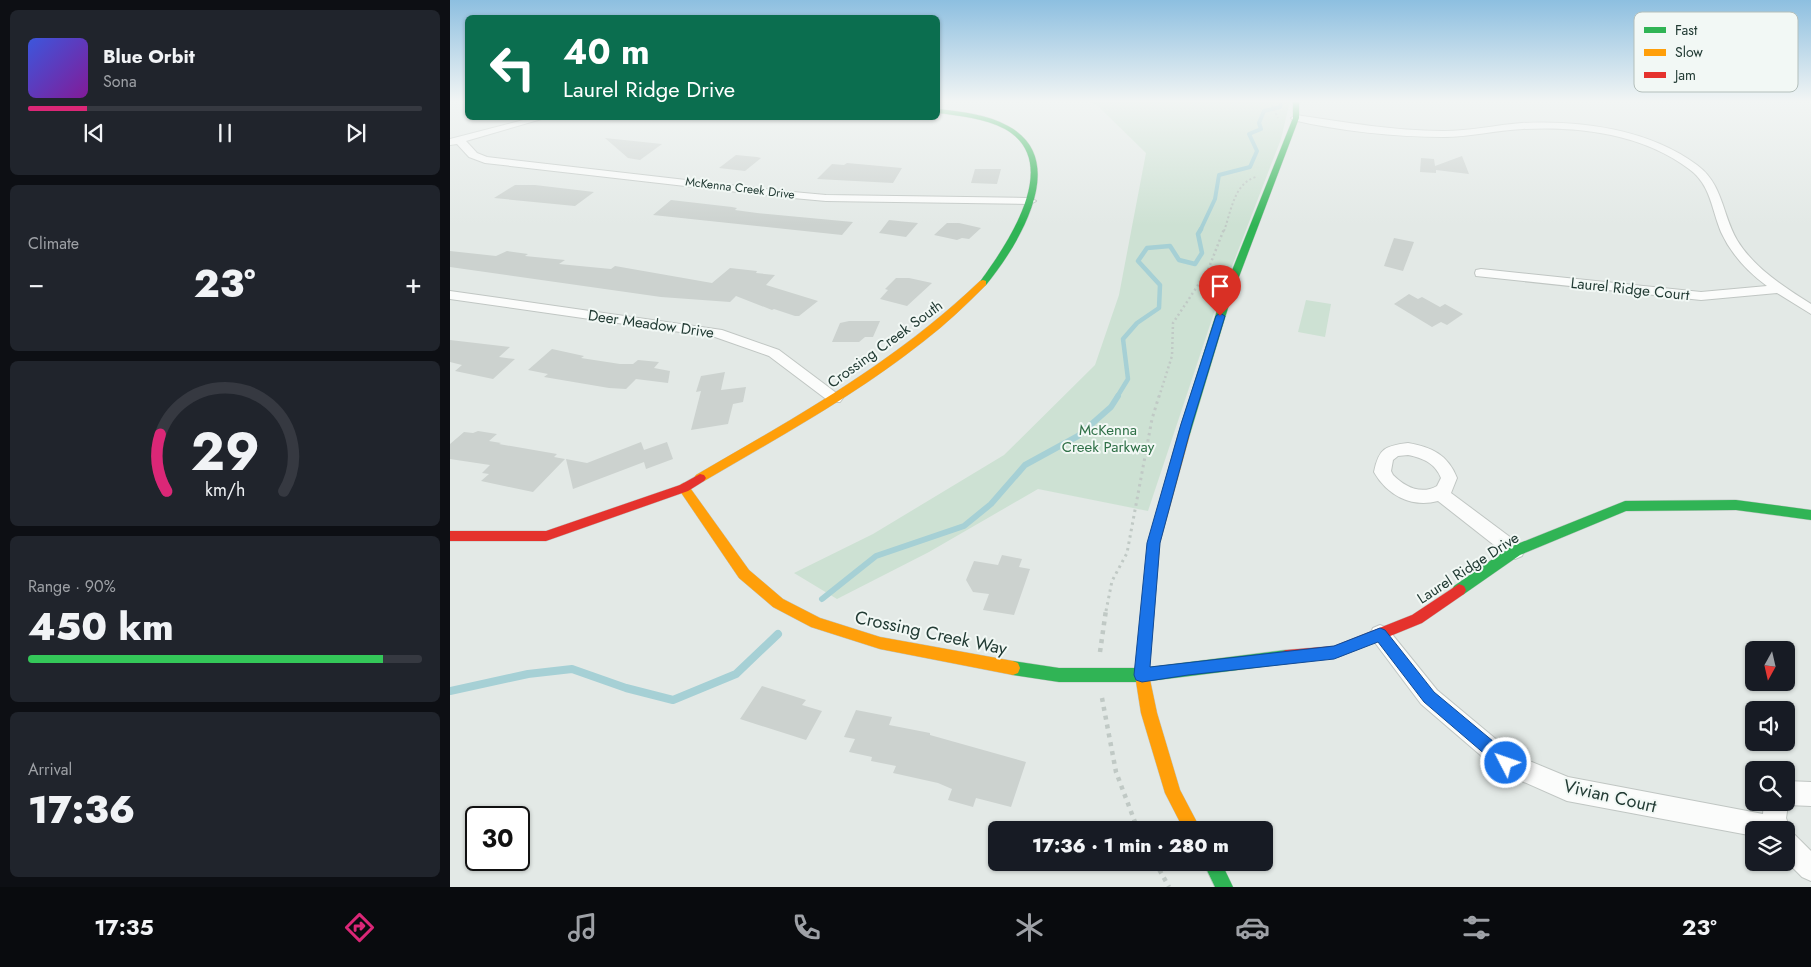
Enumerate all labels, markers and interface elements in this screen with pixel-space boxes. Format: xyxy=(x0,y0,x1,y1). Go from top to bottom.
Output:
legend xyxy=(1634,12,1798,92)
text: Fast xyxy=(1675,20,1698,40)
text: 40 m xyxy=(563,27,650,77)
icon: left xyxy=(480,35,545,100)
text: Slow xyxy=(1675,42,1703,62)
text: Blue Orbit xyxy=(103,43,195,70)
text: Jam xyxy=(1673,65,1696,85)
text: Sona xyxy=(103,70,137,93)
text: Laurel Ridge Drive xyxy=(563,73,735,105)
icon: previous xyxy=(80,119,108,147)
icon: pause xyxy=(211,119,239,147)
icon: next xyxy=(342,119,370,147)
street label: McKenna Creek Drive xyxy=(684,172,796,204)
text: Climate xyxy=(28,232,79,255)
text: 23° xyxy=(194,256,256,311)
text: − xyxy=(28,263,45,304)
text: + xyxy=(405,263,422,304)
pin xyxy=(1199,265,1241,316)
icon: arrive xyxy=(1206,272,1234,300)
street label: Laurel Ridge Court xyxy=(1570,272,1691,306)
street label: Crossing Creek South xyxy=(823,295,947,393)
street label: Deer Meadow Drive xyxy=(587,304,716,344)
text: 29 xyxy=(191,414,259,490)
park label: McKenna Creek Parkway xyxy=(1062,419,1155,458)
text: km/h xyxy=(205,477,245,503)
street label: Laurel Ridge Drive xyxy=(1413,527,1523,609)
text: Range · 90% xyxy=(28,575,116,598)
text: 450 km xyxy=(28,599,174,654)
street label: Crossing Creek Way xyxy=(853,604,1010,662)
north arrow xyxy=(1745,641,1795,691)
map controls xyxy=(1745,641,1795,871)
button: sound xyxy=(1745,701,1795,751)
position arrow xyxy=(1479,736,1531,788)
text: Arrival xyxy=(28,758,72,781)
button: search xyxy=(1745,761,1795,811)
street label: Vivian Court xyxy=(1561,773,1660,819)
text: 17:36 xyxy=(28,782,135,837)
speed limit sign: 30 xyxy=(465,806,530,871)
button: layers xyxy=(1745,821,1795,871)
text: 17:36 · 1 min · 280 m xyxy=(1032,832,1229,859)
icon: directions xyxy=(342,910,377,945)
icon: music xyxy=(565,910,600,945)
icon: phone xyxy=(789,910,824,945)
icon: climate xyxy=(1012,910,1047,945)
icon: car xyxy=(1235,910,1270,945)
icon: filters xyxy=(1459,910,1494,945)
text: 17:35 xyxy=(94,911,154,943)
text: 23° xyxy=(1682,911,1717,943)

